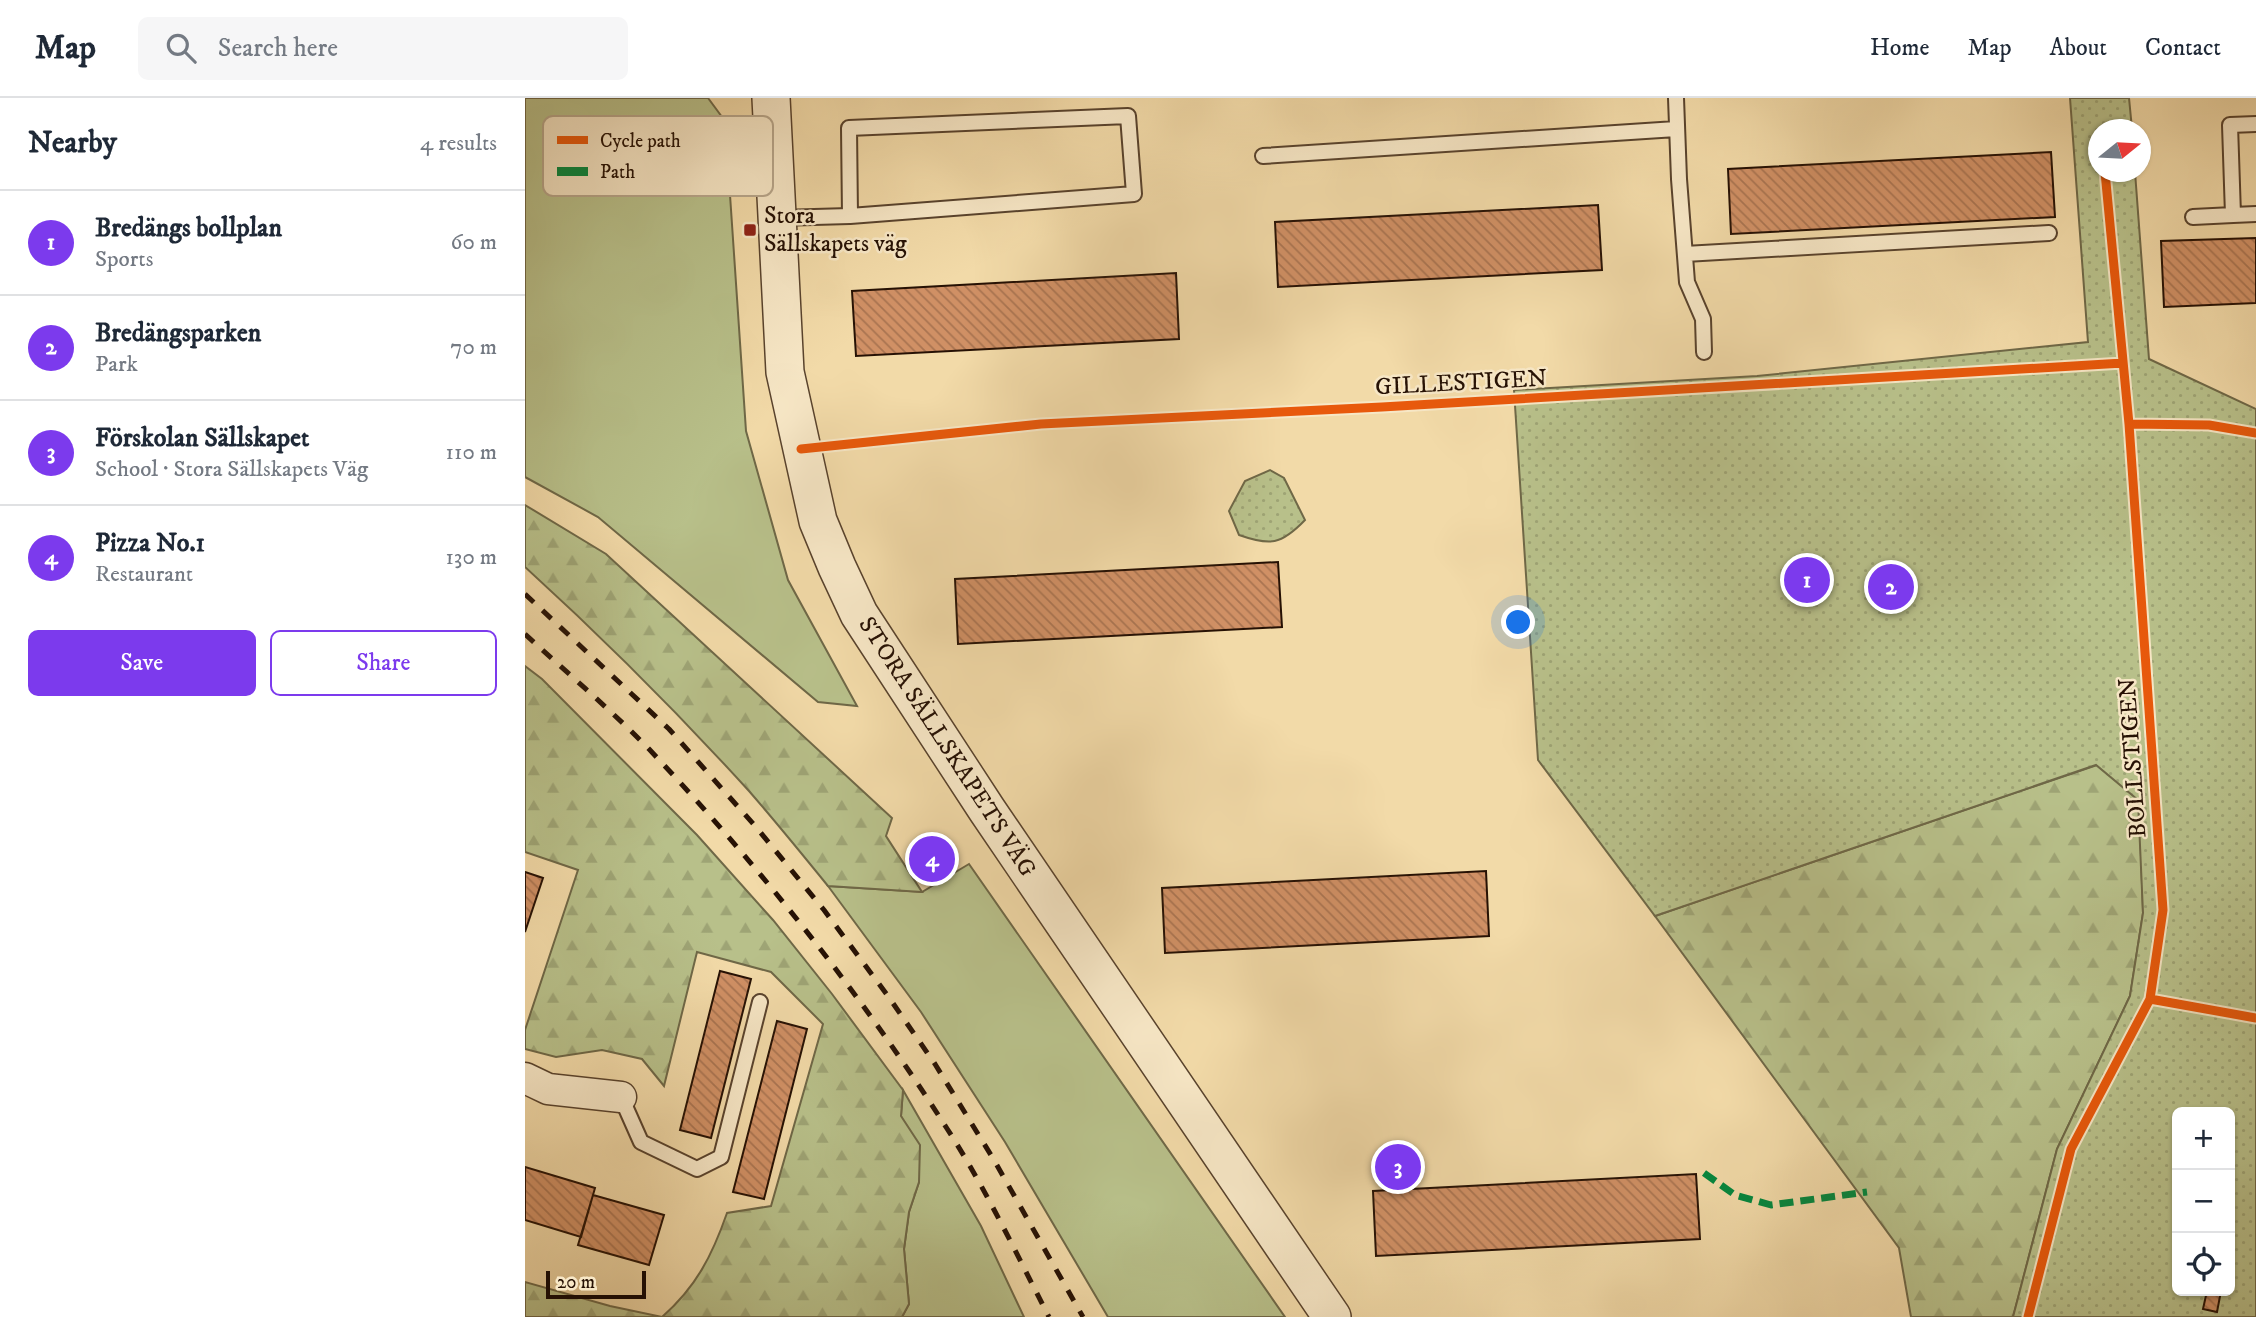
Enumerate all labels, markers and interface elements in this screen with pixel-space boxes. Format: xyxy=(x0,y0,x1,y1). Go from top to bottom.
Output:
search box xyxy=(138,17,628,80)
text: Map xyxy=(35,28,96,69)
icon: search xyxy=(162,29,200,67)
text: Search here xyxy=(218,32,338,65)
text: Home xyxy=(1870,33,1929,63)
text: Map xyxy=(1967,33,2012,63)
text: About xyxy=(2050,33,2107,63)
text: Contact xyxy=(2145,33,2221,63)
legend xyxy=(543,116,773,196)
north arrow xyxy=(2088,119,2151,182)
text: Nearby xyxy=(28,125,117,162)
text: 4 results xyxy=(420,129,497,158)
text: Cycle path xyxy=(600,130,681,153)
text: Path xyxy=(600,161,635,184)
place label: Stora Sällskapets väg xyxy=(764,201,907,259)
text: Bredängs bollplan xyxy=(95,212,282,245)
marker: Stora Sällskapets väg xyxy=(742,222,758,238)
text: 1 xyxy=(47,228,55,257)
text: 60 m xyxy=(450,228,497,257)
text: Sports xyxy=(95,245,153,274)
text: Bredängsparken xyxy=(95,317,261,350)
text: 2 xyxy=(45,333,57,362)
text: 70 m xyxy=(450,333,497,362)
text: Park xyxy=(95,350,138,379)
street label: GILLESTIGEN xyxy=(1374,364,1548,402)
text: Förskolan Sällskapet xyxy=(95,422,309,455)
text: 3 xyxy=(47,438,55,467)
text: 110 m xyxy=(446,438,497,467)
text: School · Stora Sällskapets Väg xyxy=(95,455,368,484)
text: Pizza No.1 xyxy=(95,527,205,560)
text: 4 xyxy=(44,543,58,572)
text: 130 m xyxy=(445,543,497,572)
pin: 1 xyxy=(1784,554,1830,606)
text: Restaurant xyxy=(95,560,193,589)
pin: 2 xyxy=(1868,561,1914,613)
your location xyxy=(1501,605,1535,639)
street label: STORA SÄLLSKAPETS VÄG xyxy=(852,611,1042,883)
button: Save xyxy=(28,630,256,696)
button: Share xyxy=(270,630,497,696)
street label: BOLLSTIGEN xyxy=(2112,677,2154,839)
pin: 4 xyxy=(909,833,955,885)
map controls xyxy=(2172,1107,2235,1296)
button: + xyxy=(2172,1107,2235,1170)
pin: 3 xyxy=(1375,1141,1421,1193)
button: − xyxy=(2172,1170,2235,1233)
button: locate xyxy=(2172,1233,2235,1296)
scale bar xyxy=(546,1268,646,1300)
text: 20 m xyxy=(557,1271,595,1294)

